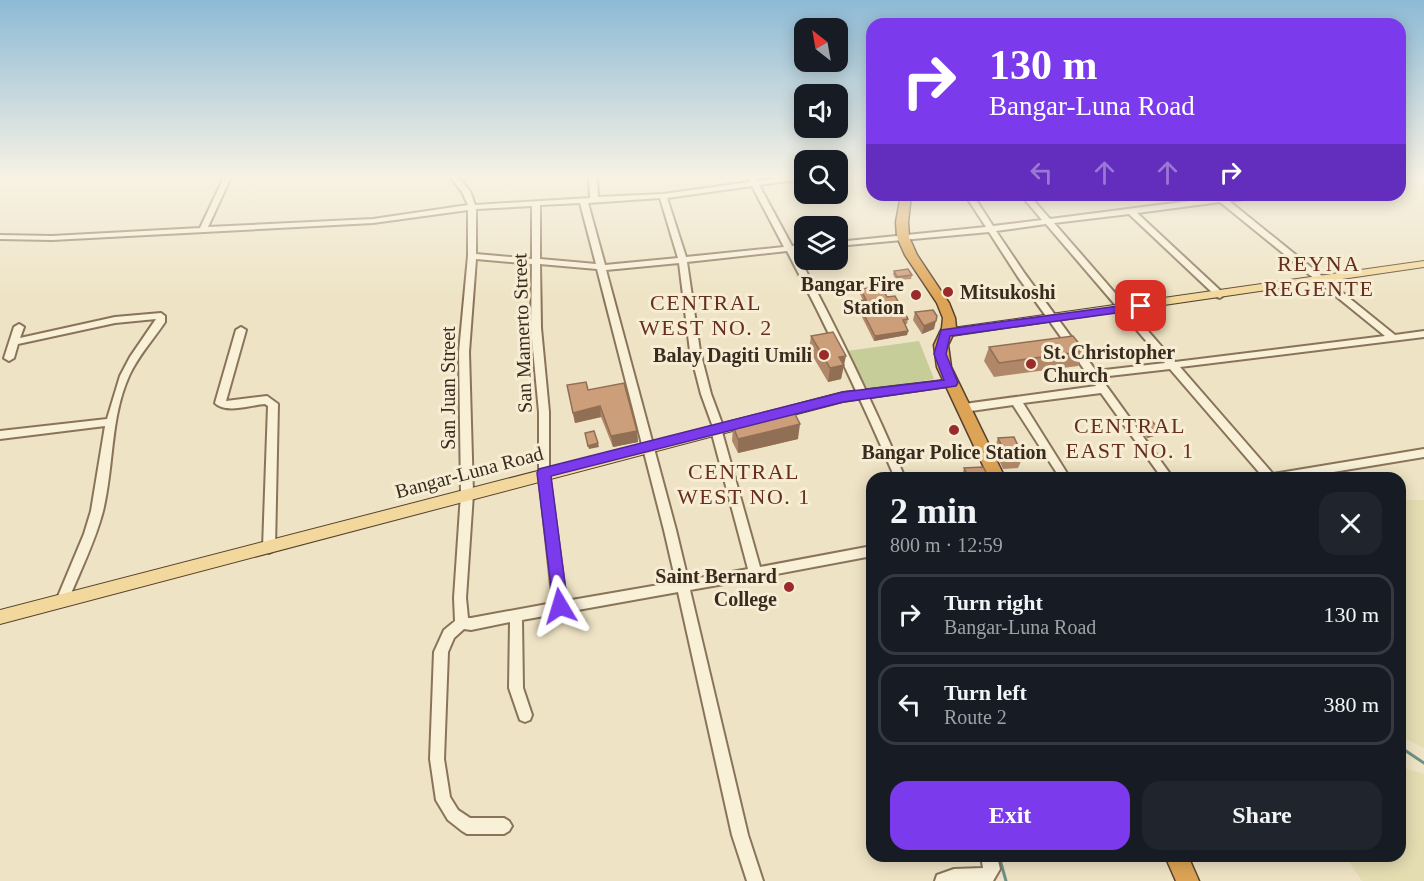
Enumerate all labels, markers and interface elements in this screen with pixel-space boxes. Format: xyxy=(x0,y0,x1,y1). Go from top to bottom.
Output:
north arrow xyxy=(794,18,848,72)
map controls xyxy=(794,18,848,270)
icon: right xyxy=(890,42,968,120)
text: 130 m xyxy=(989,42,1098,88)
button: sound xyxy=(794,84,848,138)
text: Bangar-Luna Road xyxy=(989,91,1195,121)
button: search xyxy=(794,150,848,204)
icon: left xyxy=(1025,156,1058,189)
icon: ahead xyxy=(1088,156,1121,189)
icon: ahead xyxy=(1151,156,1184,189)
icon: right xyxy=(1214,156,1247,189)
button: layers xyxy=(794,216,848,270)
district label: REYNA REGENTE xyxy=(1264,251,1374,301)
street label: San Mamerto Street xyxy=(508,252,536,413)
place label: Bangar Fire Station xyxy=(801,273,904,318)
pin xyxy=(1115,280,1166,331)
place label: Mitsukoshi xyxy=(960,281,1056,303)
marker: Mitsukoshi xyxy=(941,285,955,299)
marker: Bangar Fire Station xyxy=(909,288,923,302)
icon: arrive xyxy=(1124,289,1157,322)
district label: CENTRAL WEST NO. 2 xyxy=(639,290,773,340)
street label: San Juan Street xyxy=(437,326,459,450)
place label: St. Christopher Church xyxy=(1043,341,1175,386)
place label: Balay Dagiti Umili xyxy=(653,344,812,367)
marker: Balay Dagiti Umili xyxy=(817,348,831,362)
marker: St. Christopher Church xyxy=(1024,357,1038,371)
district label: CENTRAL EAST NO. 1 xyxy=(1066,413,1194,463)
marker: Bangar Police Station xyxy=(947,423,961,437)
place label: Bangar Police Station xyxy=(861,441,1047,464)
street label: Bangar-Luna Road xyxy=(393,442,546,503)
district label: CENTRAL WEST NO. 1 xyxy=(677,459,811,509)
text: 2 min xyxy=(890,491,977,531)
button: close xyxy=(1319,492,1382,555)
text: 800 m · 12:59 xyxy=(890,534,1003,556)
place label: Saint Bernard College xyxy=(655,565,777,611)
position arrow xyxy=(528,574,592,638)
marker: Saint Bernard College xyxy=(782,580,796,594)
text: Turn right xyxy=(944,590,1043,615)
icon: right xyxy=(893,598,926,631)
text: 130 m xyxy=(1323,602,1379,627)
text: Bangar-Luna Road xyxy=(944,616,1096,638)
text: Turn left xyxy=(944,680,1027,705)
icon: left xyxy=(893,688,926,721)
text: 380 m xyxy=(1323,692,1379,717)
text: Route 2 xyxy=(944,706,1007,728)
button: Exit xyxy=(890,781,1130,850)
button: Share xyxy=(1142,781,1382,850)

